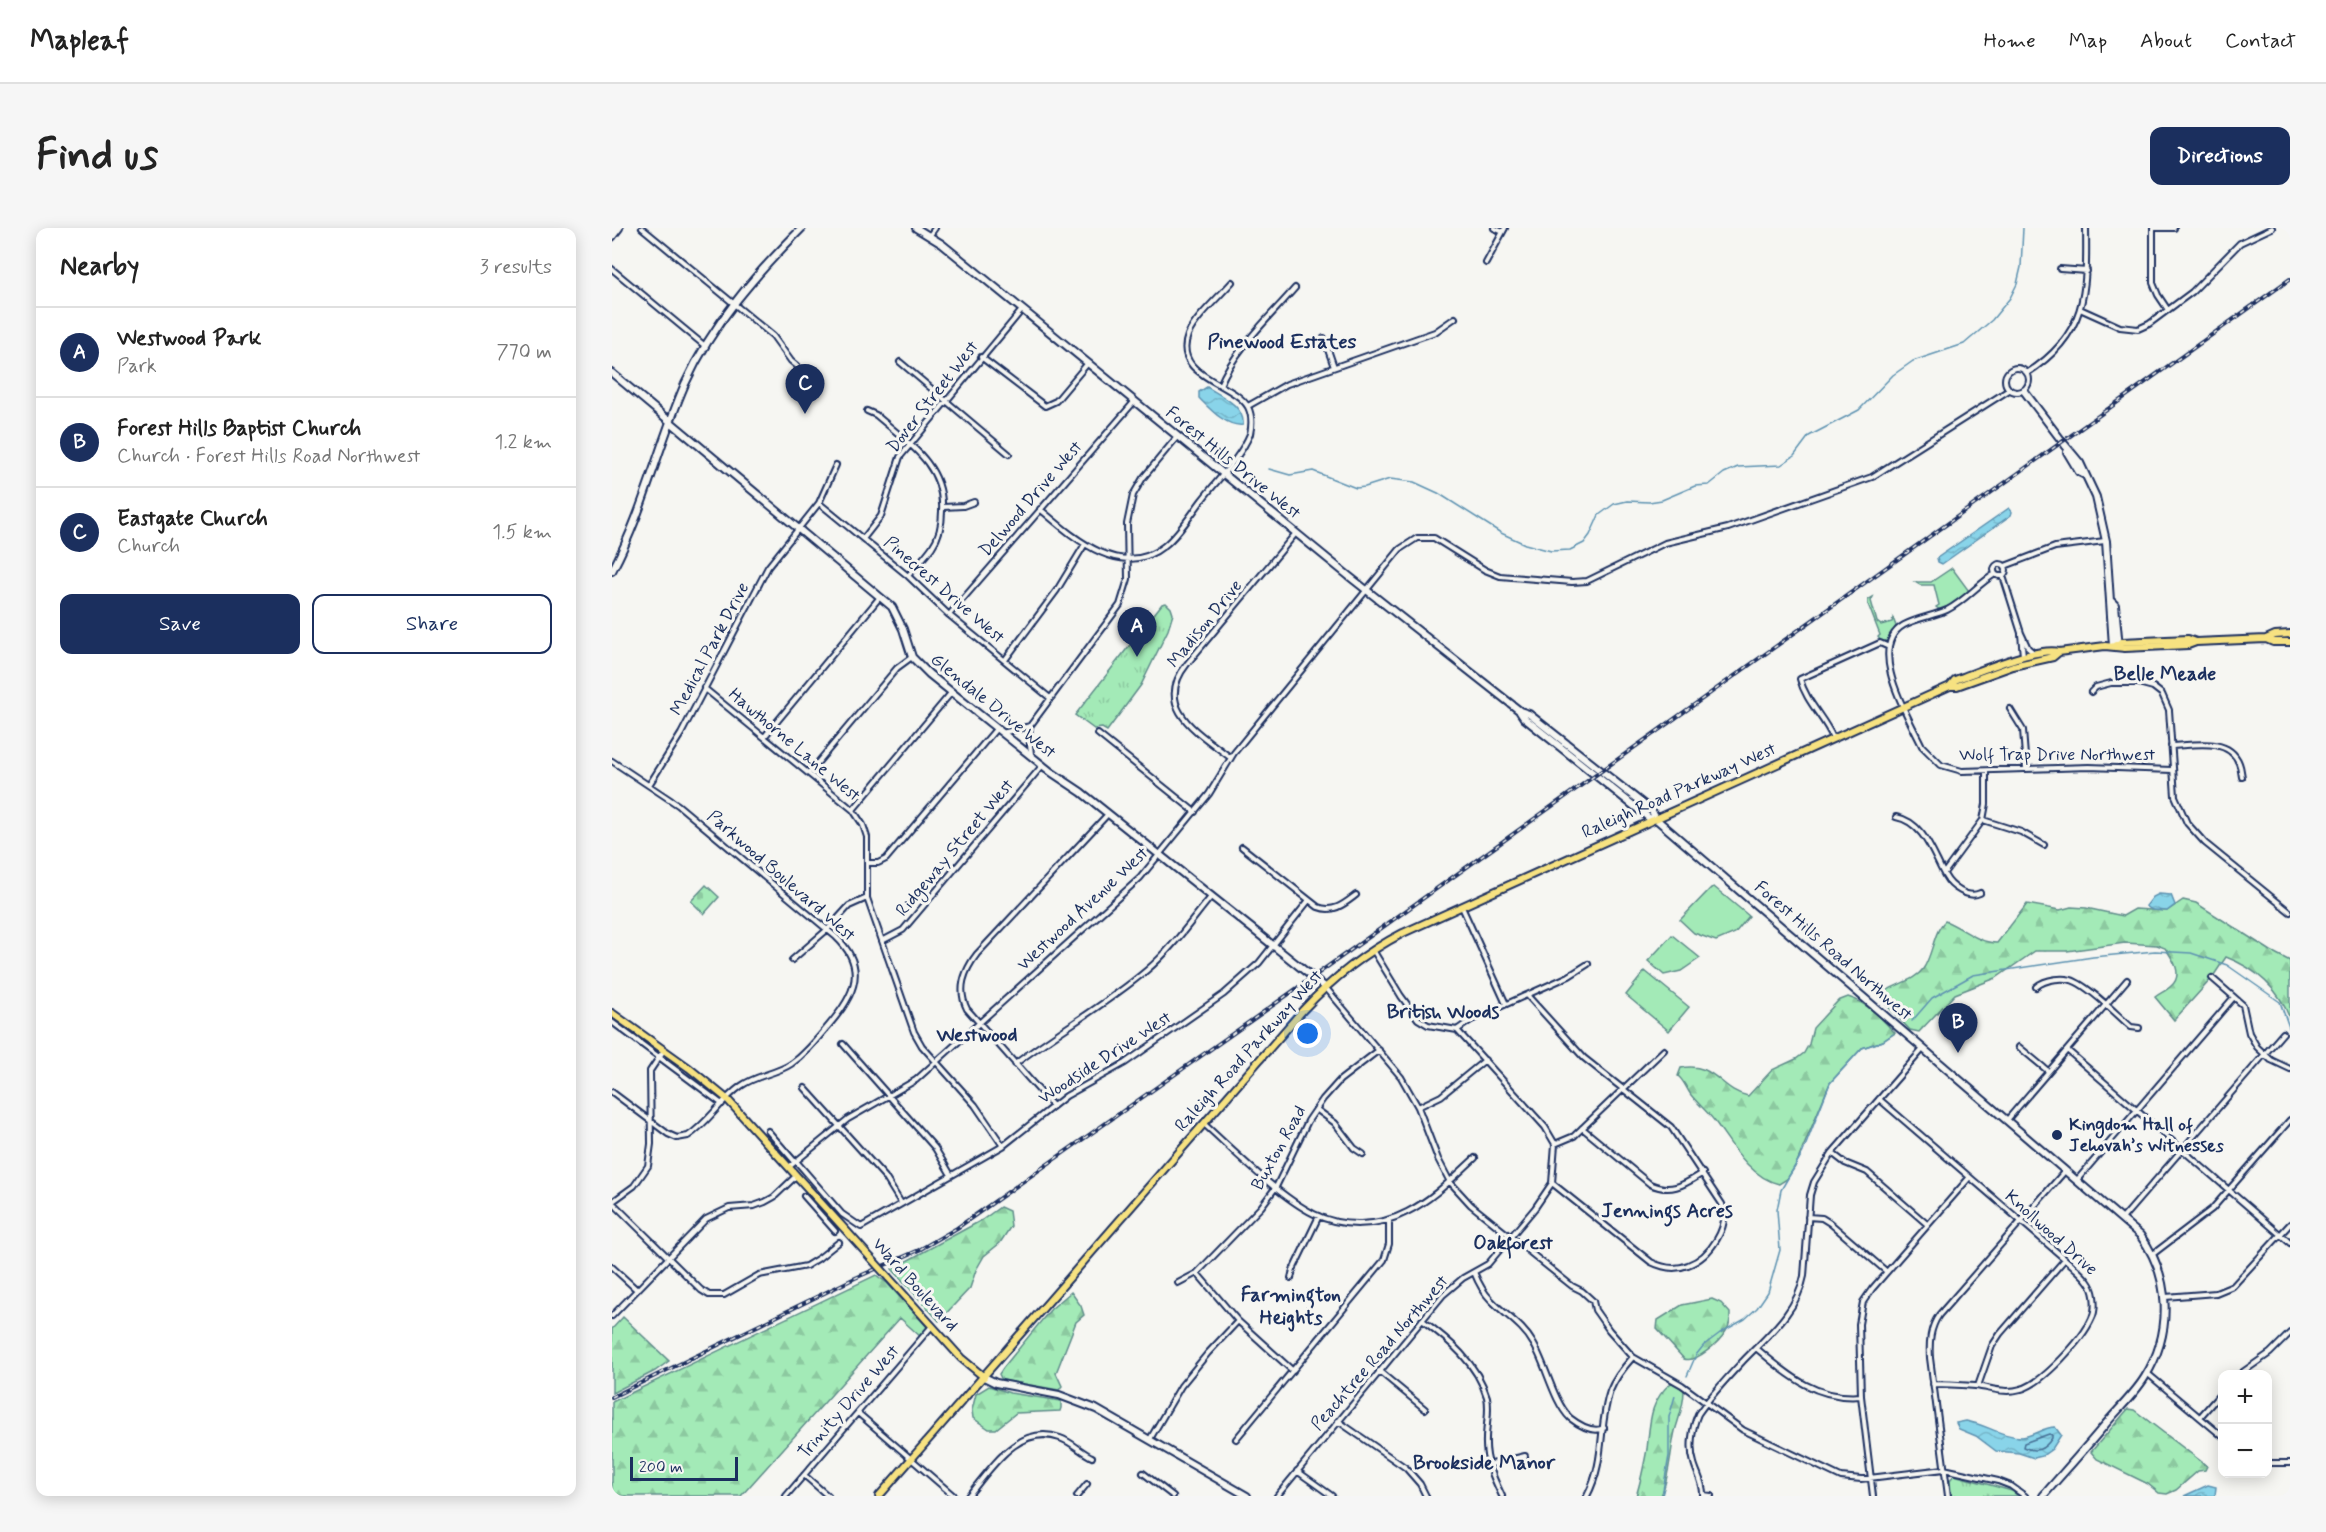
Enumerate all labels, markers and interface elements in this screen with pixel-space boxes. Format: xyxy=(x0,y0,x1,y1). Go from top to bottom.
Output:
text: Mapleaf xyxy=(30,23,129,60)
text: Home xyxy=(1984,27,2036,55)
text: Map xyxy=(2069,27,2107,55)
text: About xyxy=(2140,27,2192,55)
text: Contact xyxy=(2225,27,2296,55)
button: Directions xyxy=(2150,127,2290,185)
text: Find us xyxy=(36,129,158,184)
text: Nearby xyxy=(60,250,139,284)
text: 3 results xyxy=(480,254,552,281)
text: Westwood Park xyxy=(117,325,261,353)
district label: Pinewood Estates xyxy=(1208,329,1357,356)
street label: Dover Street West xyxy=(882,335,985,458)
text: A xyxy=(73,339,86,366)
text: 770 m xyxy=(496,339,552,366)
text: Park xyxy=(117,353,157,380)
pin: C xyxy=(786,364,824,414)
street label: Forest Hills Drive West xyxy=(1160,401,1306,525)
text: Forest Hills Baptist Church xyxy=(117,415,361,443)
text: B xyxy=(73,429,86,456)
text: 1.2 km xyxy=(495,429,552,456)
street label: Delwood Drive West xyxy=(974,435,1088,562)
text: Church · Forest Hills Road Northwest xyxy=(117,443,420,470)
text: Eastgate Church xyxy=(117,505,268,533)
text: C xyxy=(72,519,87,546)
text: 1.5 km xyxy=(492,519,552,546)
street label: Pinecrest Drive West xyxy=(878,531,1010,650)
text: Church xyxy=(117,533,180,560)
street label: Madison Drive xyxy=(1162,575,1248,673)
street label: Medical Park Drive xyxy=(665,578,755,720)
button: Save xyxy=(60,594,300,654)
button: Share xyxy=(312,594,552,654)
pin: A xyxy=(1118,608,1156,657)
street label: Glendale Drive West xyxy=(925,648,1061,765)
district label: Belle Meade xyxy=(2114,661,2216,688)
street label: Hawthorne Lane West xyxy=(723,683,866,808)
street label: Raleigh Road Parkway West xyxy=(1578,737,1780,845)
street label: Wolf Trap Drive Northwest xyxy=(1959,743,2156,767)
street label: Ridgeway Street West xyxy=(890,774,1021,922)
street label: Parkwood Boulevard West xyxy=(702,805,861,948)
street label: Westwood Avenue West xyxy=(1012,841,1154,976)
street label: Forest Hills Road Northwest xyxy=(1749,876,1918,1027)
street label: Raleigh Road Parkway West xyxy=(1170,964,1329,1137)
district label: British Woods xyxy=(1387,999,1499,1026)
pin: B xyxy=(1938,1004,1978,1053)
street label: Woodside Drive West xyxy=(1034,1006,1177,1110)
your location xyxy=(1293,1019,1322,1048)
district label: Westwood xyxy=(935,1022,1018,1049)
street label: Buxton Road xyxy=(1246,1101,1312,1195)
place label: Kingdom Hall of Jehovah’s Witnesses xyxy=(2069,1113,2224,1158)
marker: Kingdom Hall of Jehovah’s Witnesses xyxy=(2050,1128,2064,1142)
street label: Knollwood Drive xyxy=(1999,1185,2103,1281)
district label: Jennings Acres xyxy=(1601,1198,1733,1227)
district label: Oakforest xyxy=(1473,1230,1553,1259)
street label: Ward Boulevard xyxy=(866,1233,964,1337)
street label: Peachtree Road Northwest xyxy=(1306,1270,1455,1436)
district label: Farmington Heights xyxy=(1241,1282,1341,1332)
street label: Trinity Drive West xyxy=(793,1339,906,1464)
map controls xyxy=(2218,1370,2272,1478)
button: + xyxy=(2218,1370,2272,1424)
button: − xyxy=(2218,1424,2272,1478)
district label: Brookside Manor xyxy=(1413,1450,1556,1477)
scale bar xyxy=(630,1454,738,1482)
text: 200 m xyxy=(639,1457,683,1478)

